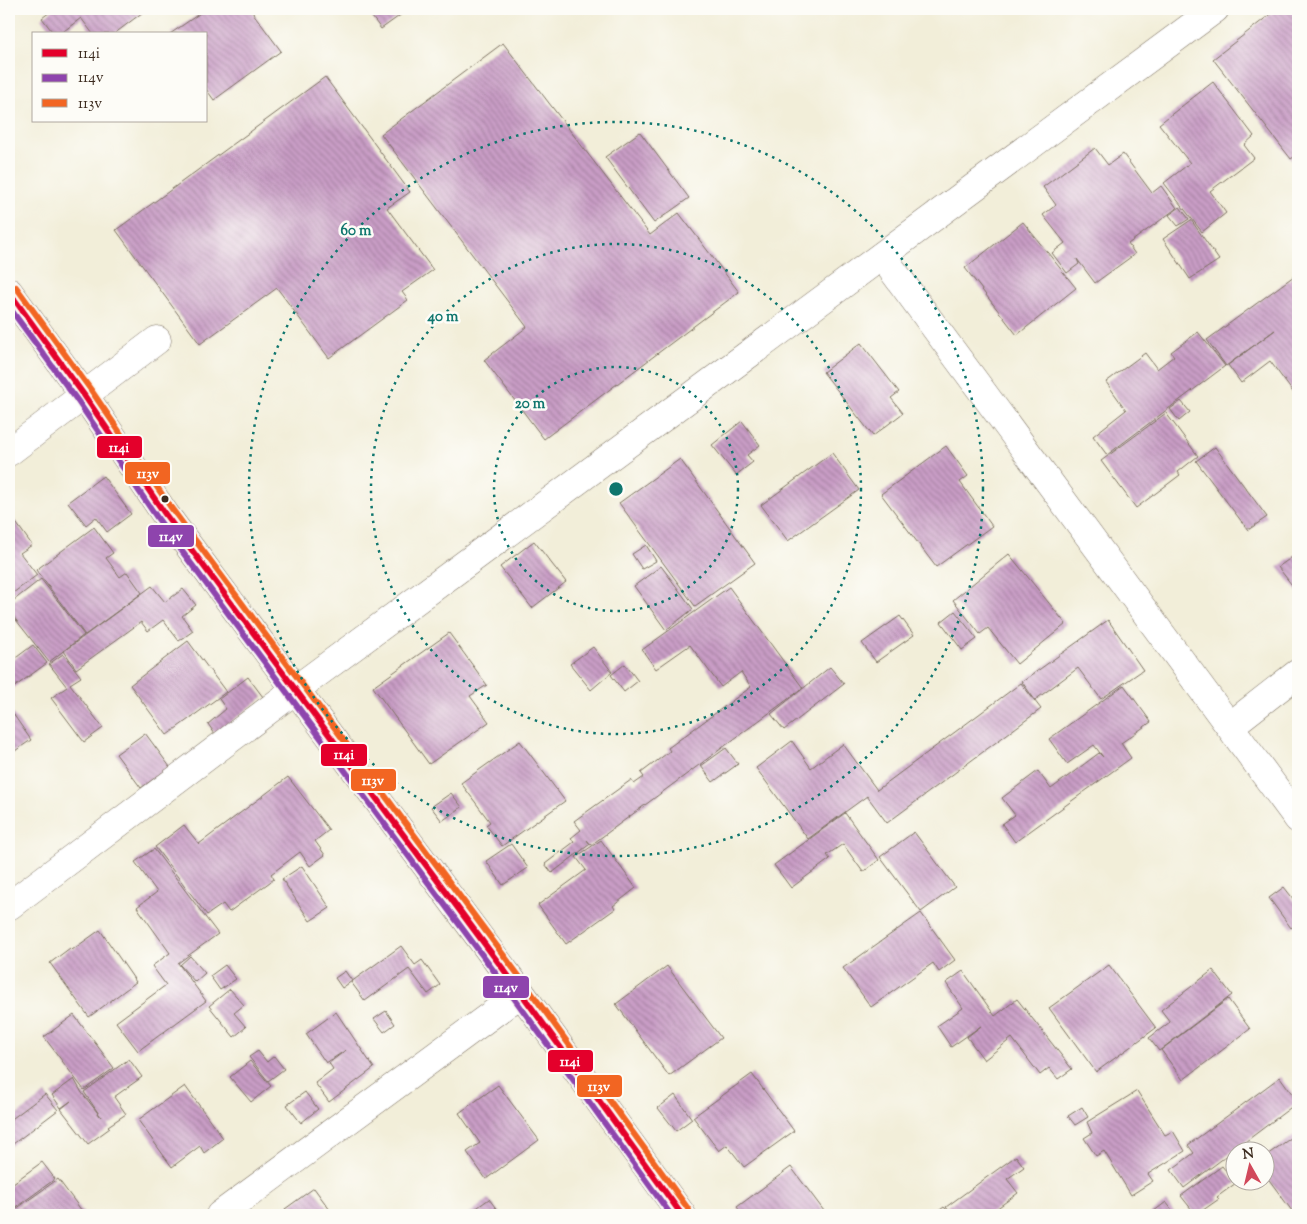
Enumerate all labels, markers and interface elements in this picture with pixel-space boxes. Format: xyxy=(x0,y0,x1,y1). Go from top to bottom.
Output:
legend xyxy=(32,32,208,122)
text: 114i xyxy=(78,44,100,65)
text: 114v xyxy=(78,68,104,89)
text: 113v xyxy=(78,94,102,115)
text: 60 m xyxy=(341,221,372,242)
text: 40 m xyxy=(427,307,459,328)
text: 20 m xyxy=(515,394,546,415)
line badge: 114i xyxy=(96,435,143,459)
text: 114i xyxy=(109,439,129,459)
line badge: 113v xyxy=(124,461,171,485)
text: 113v xyxy=(137,465,160,485)
centre of rings xyxy=(607,480,625,498)
unlabelled marker xyxy=(160,494,170,504)
line badge: 114v xyxy=(147,524,195,548)
text: 114v xyxy=(159,528,184,548)
line badge: 114i xyxy=(320,743,368,767)
text: 114i xyxy=(334,746,354,766)
line badge: 113v xyxy=(350,768,397,792)
text: 113v xyxy=(362,772,385,792)
line badge: 114v xyxy=(482,975,530,999)
text: 114v xyxy=(494,979,519,999)
line badge: 114i xyxy=(547,1049,594,1073)
text: 114i xyxy=(560,1053,580,1073)
line badge: 113v xyxy=(576,1074,623,1098)
text: 113v xyxy=(588,1078,611,1098)
north arrow xyxy=(1224,1142,1274,1192)
text: N xyxy=(1242,1144,1255,1166)

